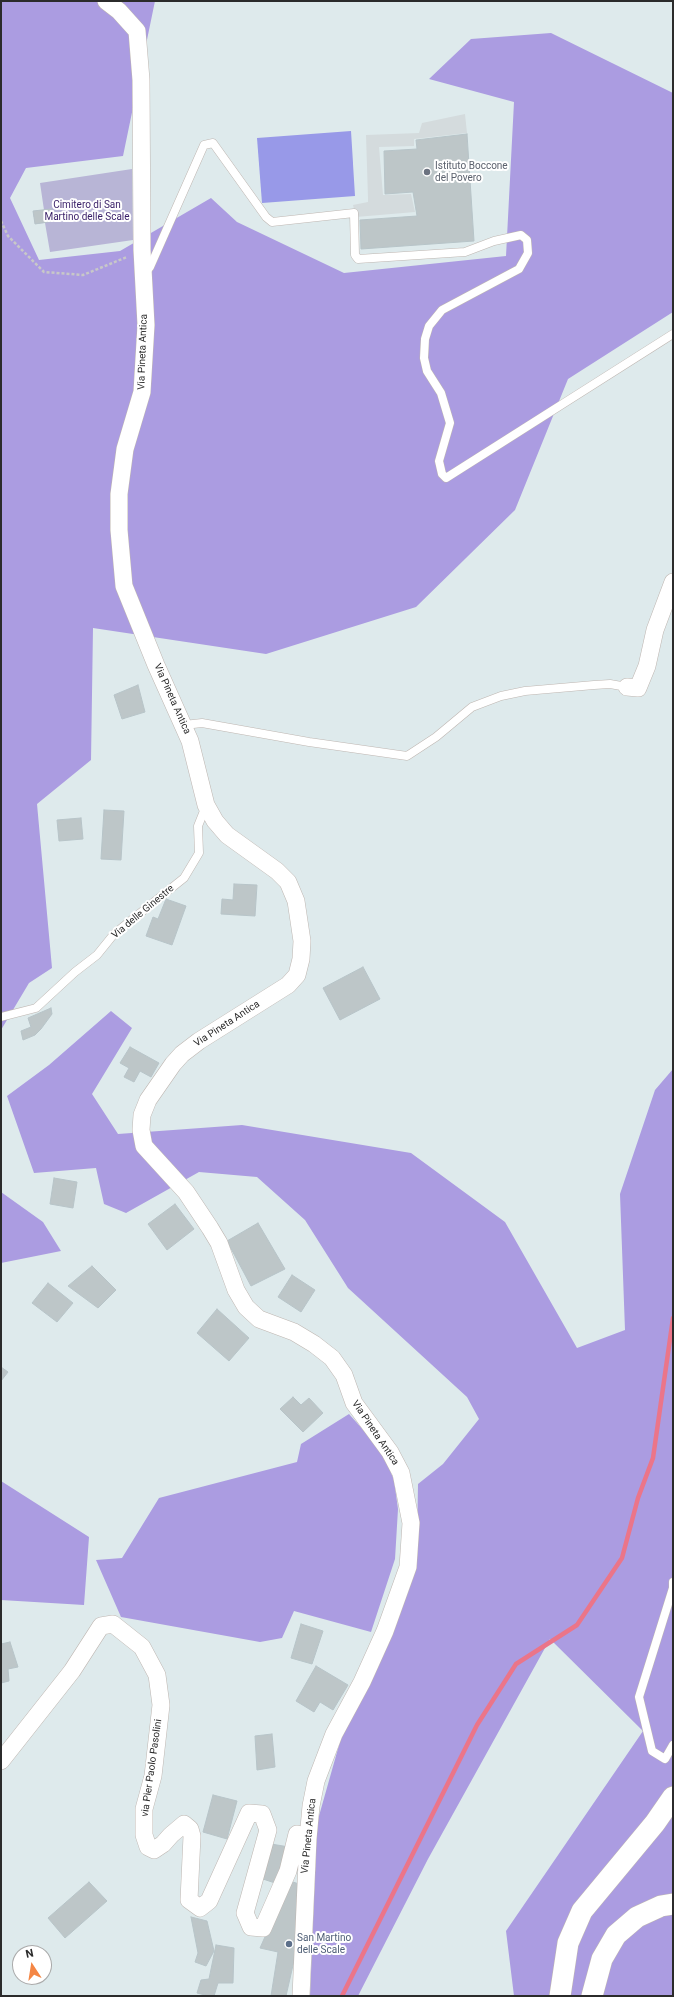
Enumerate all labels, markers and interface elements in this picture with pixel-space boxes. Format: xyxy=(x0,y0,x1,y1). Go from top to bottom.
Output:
place label: Istituto Boccone del Povero xyxy=(435,160,508,184)
marker: Istituto Boccone del Povero xyxy=(422,167,432,177)
park label: Cimitero di San Martino delle Scale xyxy=(44,199,130,222)
street label: Via Pineta Antica xyxy=(136,314,150,390)
street label: Via Pineta Antica xyxy=(151,662,193,736)
street label: Via delle Ginestre xyxy=(109,883,177,941)
street label: Via Pineta Antica xyxy=(192,998,262,1050)
street label: Via Pineta Antica xyxy=(349,1398,401,1468)
street label: via Pier Paolo Pasolini xyxy=(139,1718,165,1818)
street label: Via Pineta Antica xyxy=(299,1798,319,1874)
place label: San Martino delle Scale xyxy=(297,1932,351,1956)
marker: San Martino delle Scale xyxy=(284,1939,294,1949)
north arrow xyxy=(12,1945,52,1985)
text: N xyxy=(24,1947,35,1961)

